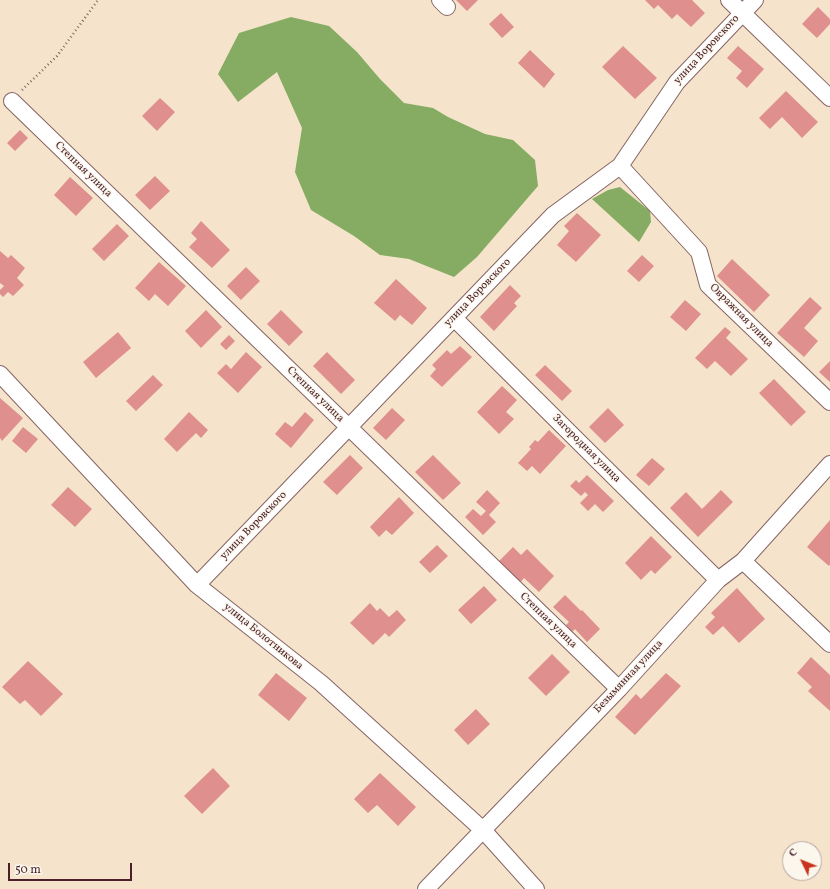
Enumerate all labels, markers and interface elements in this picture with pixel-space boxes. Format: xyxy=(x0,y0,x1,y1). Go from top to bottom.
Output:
street label: улица Воровского xyxy=(671,12,743,88)
street label: Степная улица xyxy=(52,139,114,201)
street label: улица Воровского xyxy=(442,256,514,330)
street label: Овражная улица xyxy=(706,281,776,351)
street label: Степная улица xyxy=(284,364,346,426)
street label: Загородная улица xyxy=(549,412,623,486)
street label: улица Воровского xyxy=(218,489,290,563)
street label: Степная улица xyxy=(517,590,579,652)
street label: улица Болотникова xyxy=(220,601,306,673)
street label: Безымянная улица xyxy=(592,638,666,716)
north arrow xyxy=(782,841,822,881)
text: С xyxy=(786,845,801,861)
scale bar xyxy=(10,855,134,881)
text: 50 m xyxy=(15,862,41,878)

